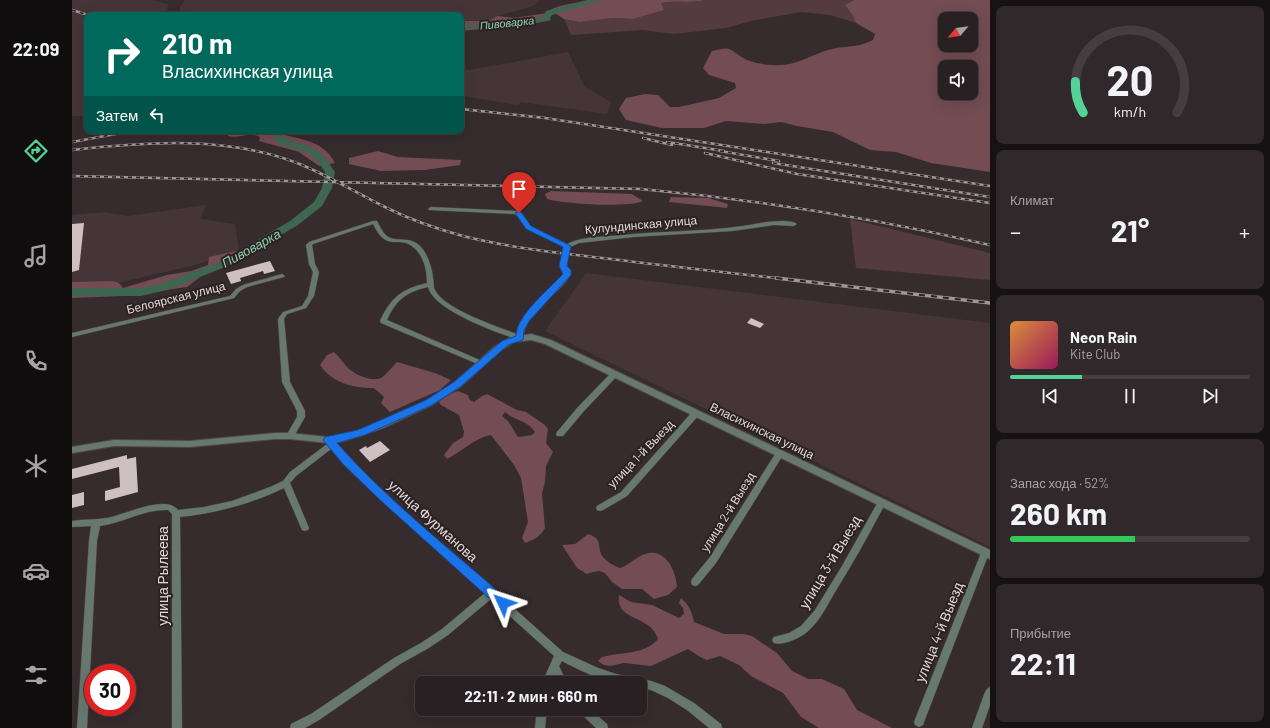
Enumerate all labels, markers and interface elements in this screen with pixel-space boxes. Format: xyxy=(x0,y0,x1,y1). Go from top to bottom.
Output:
north arrow xyxy=(938,12,978,52)
map controls xyxy=(938,12,978,100)
water label: Пивоварка xyxy=(479,13,535,32)
text: 210 m xyxy=(162,26,232,60)
icon: right xyxy=(96,28,148,80)
text: 22:09 xyxy=(13,38,59,60)
text: 20 xyxy=(1106,54,1154,104)
text: Власихинская улица xyxy=(162,60,333,82)
button: sound xyxy=(938,60,978,100)
text: km/h xyxy=(1114,103,1146,120)
icon: left xyxy=(146,104,168,126)
text: Затем xyxy=(96,106,138,124)
icon: directions xyxy=(22,137,50,165)
pin xyxy=(502,172,536,213)
icon: arrive xyxy=(508,178,530,200)
text: Климат xyxy=(1010,192,1054,208)
street label: Кулундинская улица xyxy=(584,212,698,237)
text: 21° xyxy=(1111,212,1149,248)
text: − xyxy=(1010,218,1021,244)
text: + xyxy=(1239,218,1250,244)
water label: Пивоварка xyxy=(219,225,283,271)
icon: music xyxy=(22,242,50,270)
street label: Белоярская улица xyxy=(125,278,227,317)
text: Neon Rain xyxy=(1070,328,1137,346)
text: Kite Club xyxy=(1070,346,1120,362)
icon: phone xyxy=(22,347,50,375)
icon: previous xyxy=(1039,385,1061,407)
icon: pause xyxy=(1119,385,1141,407)
icon: next xyxy=(1199,385,1221,407)
street label: Власихинская улица xyxy=(708,399,817,462)
street label: улица 1-й Выезд xyxy=(604,417,677,491)
icon: climate xyxy=(22,452,50,480)
street label: улица 2-й Выезд xyxy=(697,469,758,554)
text: Запас хода · 52% xyxy=(1010,475,1109,491)
street label: улица Фурманова xyxy=(385,476,482,565)
text: 260 km xyxy=(1010,495,1107,531)
street label: улица 3-й Выезд xyxy=(795,512,864,611)
street label: улица Рылеева xyxy=(154,526,171,626)
icon: car xyxy=(22,557,50,585)
street label: улица 4-й Выезд xyxy=(911,579,966,684)
position arrow xyxy=(482,582,524,624)
text: Прибытие xyxy=(1010,625,1071,641)
text: 22:11 xyxy=(1010,645,1076,681)
icon: filters xyxy=(22,661,50,689)
speed limit sign: 30 xyxy=(84,664,136,716)
text: 22:11 · 2 мин · 660 m xyxy=(465,687,598,705)

